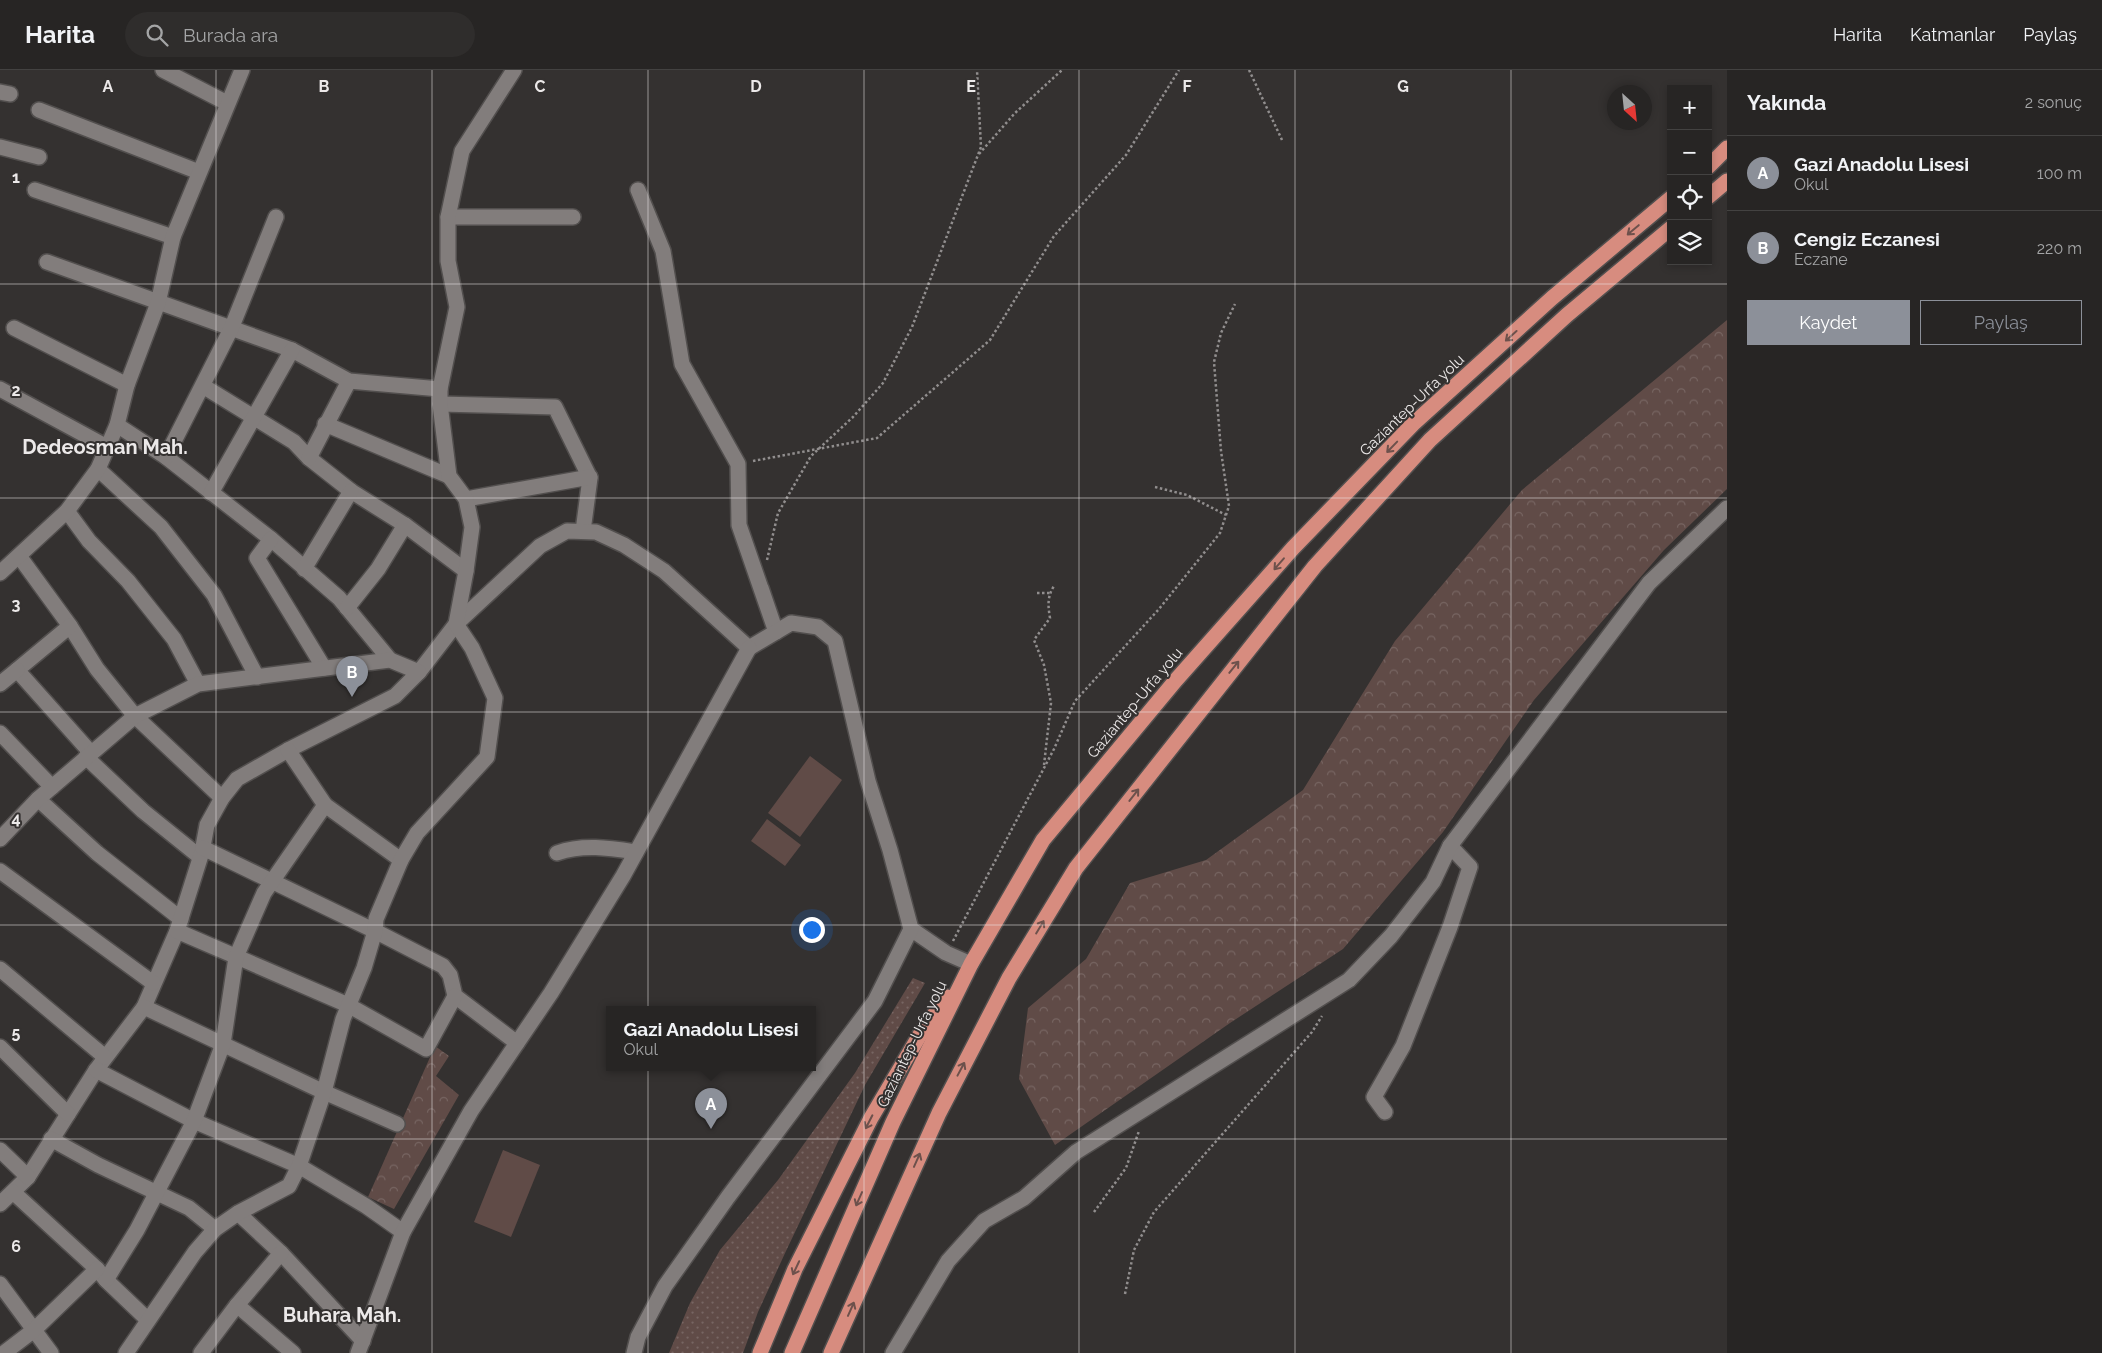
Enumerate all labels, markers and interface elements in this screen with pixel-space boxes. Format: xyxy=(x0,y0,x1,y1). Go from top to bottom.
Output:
search box xyxy=(125,12,475,57)
text: Harita xyxy=(25,20,95,49)
icon: search xyxy=(143,21,171,49)
text: Burada ara xyxy=(183,24,278,46)
text: Harita xyxy=(1833,24,1882,45)
text: Katmanlar xyxy=(1910,24,1995,45)
text: Paylaş xyxy=(2023,24,2077,45)
text: A xyxy=(103,77,114,96)
text: B xyxy=(319,77,330,96)
text: C xyxy=(535,77,546,96)
text: D xyxy=(750,77,762,96)
text: E xyxy=(966,77,976,96)
text: F xyxy=(1182,77,1192,96)
text: G xyxy=(1397,77,1409,96)
north arrow xyxy=(1607,85,1652,130)
map controls xyxy=(1667,85,1712,265)
button: + xyxy=(1667,85,1712,130)
text: Yakında xyxy=(1747,90,1826,115)
text: 2 sonuç xyxy=(2025,93,2082,112)
button: − xyxy=(1667,130,1712,175)
text: Gazi Anadolu Lisesi xyxy=(1794,153,1969,175)
text: A xyxy=(1758,164,1768,183)
text: 100 m xyxy=(2037,164,2082,183)
text: 1 xyxy=(12,168,20,187)
button: locate xyxy=(1667,175,1712,220)
text: Okul xyxy=(1794,175,1828,194)
button: layers xyxy=(1667,220,1712,265)
one-way arrow xyxy=(1627,224,1640,235)
text: Cengiz Eczanesi xyxy=(1794,228,1940,250)
text: B xyxy=(1758,239,1768,258)
text: 220 m xyxy=(2037,239,2082,258)
text: Eczane xyxy=(1794,250,1848,269)
button: Kaydet xyxy=(1747,300,1910,345)
button: Paylaş xyxy=(1920,300,2082,345)
one-way arrow xyxy=(1504,330,1517,342)
street label: Gaziantep-Urfa yolu xyxy=(1356,350,1468,460)
text: 2 xyxy=(11,381,21,400)
district label: Dedeosman Mah. xyxy=(22,435,188,459)
one-way arrow xyxy=(1386,440,1398,453)
one-way arrow xyxy=(1273,557,1285,570)
text: 3 xyxy=(12,595,21,614)
street label: Gaziantep-Urfa yolu xyxy=(1084,644,1186,762)
pin: B xyxy=(336,656,368,697)
one-way arrow xyxy=(1229,661,1240,674)
one-way arrow xyxy=(1128,789,1139,802)
text: 4 xyxy=(11,809,21,828)
your location xyxy=(799,917,825,943)
one-way arrow xyxy=(1036,921,1046,935)
street label: Gaziantep-Urfa yolu xyxy=(874,978,950,1110)
popup xyxy=(606,1006,816,1071)
text: Gazi Anadolu Lisesi xyxy=(623,1018,799,1040)
text: 5 xyxy=(12,1023,21,1042)
text: Okul xyxy=(623,1040,658,1059)
one-way arrow xyxy=(956,1062,966,1077)
pin: A xyxy=(695,1088,727,1129)
one-way arrow xyxy=(864,1115,874,1130)
one-way arrow xyxy=(913,1153,923,1168)
one-way arrow xyxy=(854,1191,864,1206)
text: 6 xyxy=(11,1237,21,1256)
one-way arrow xyxy=(791,1260,801,1275)
one-way arrow xyxy=(846,1302,856,1317)
district label: Buhara Mah. xyxy=(283,1303,401,1327)

